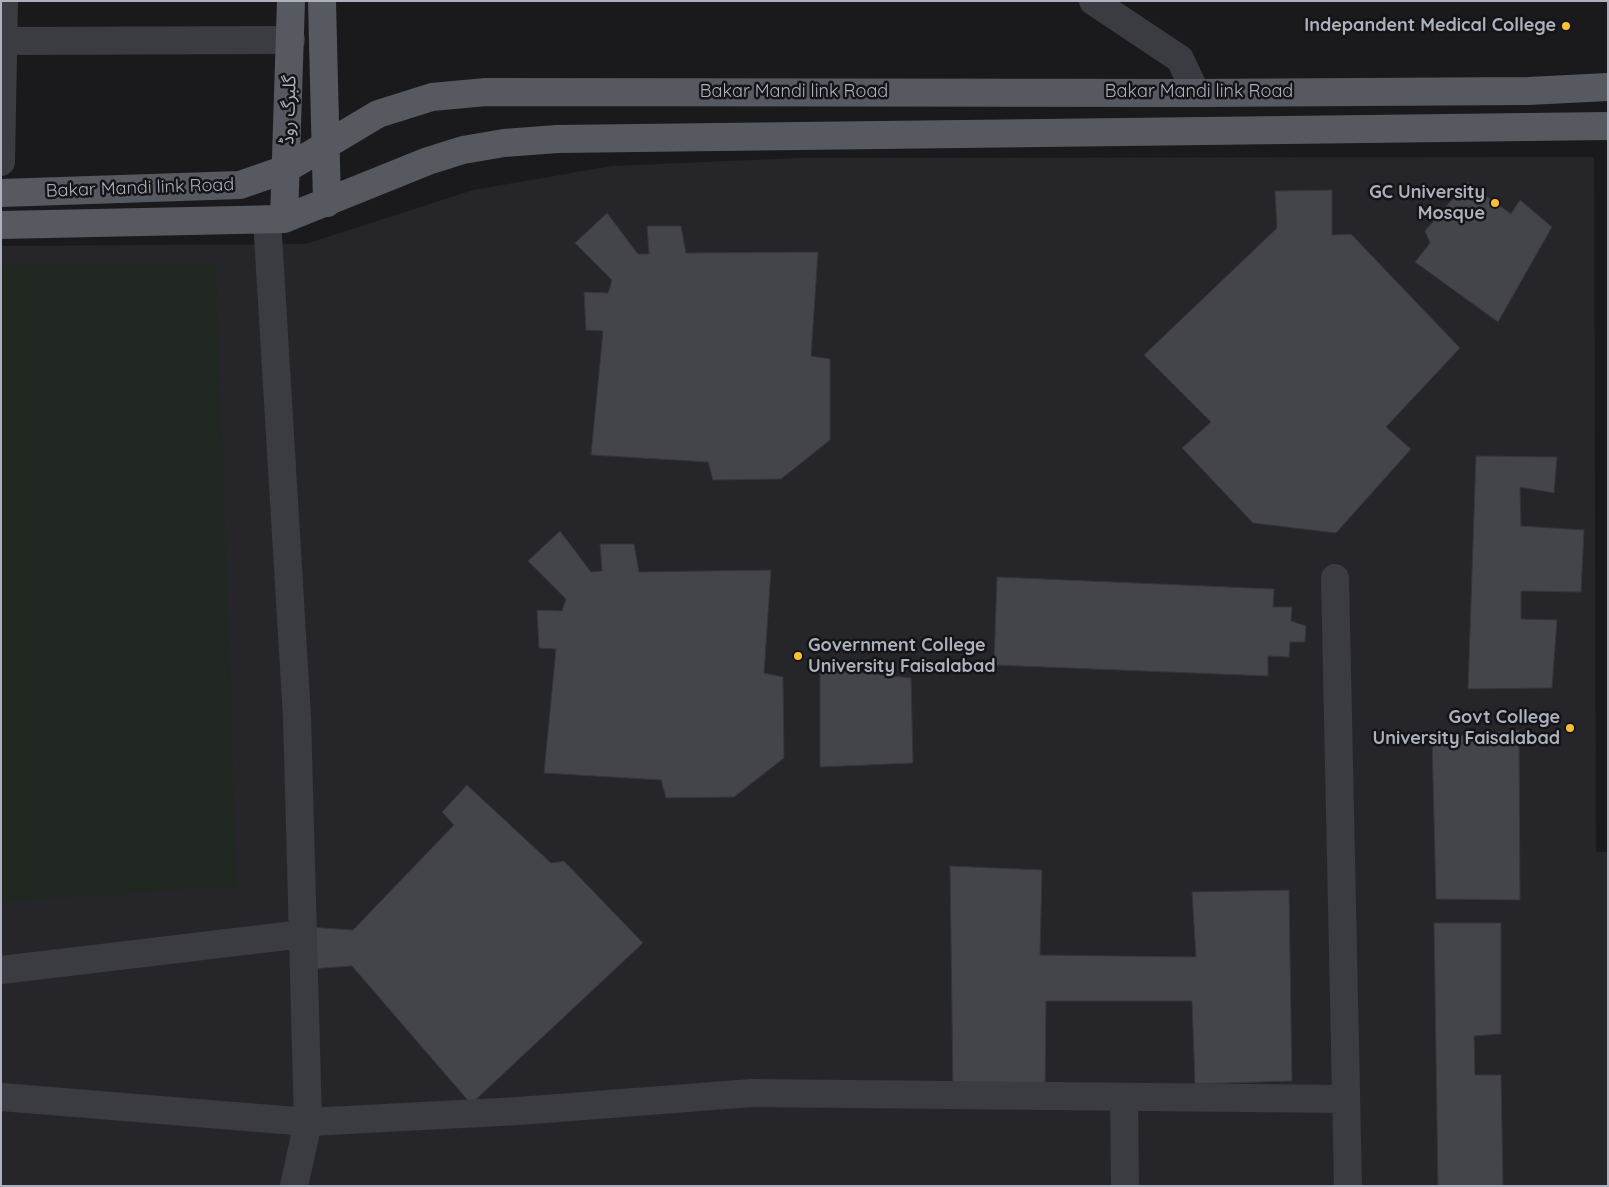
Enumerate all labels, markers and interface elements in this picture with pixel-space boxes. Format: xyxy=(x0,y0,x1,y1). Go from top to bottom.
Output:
place label: Indepandent Medical College xyxy=(1304,15,1556,37)
marker: Indepandent Medical College xyxy=(1560,20,1572,32)
street label: گلبرگ روڈ xyxy=(277,75,301,145)
street label: Bakar Mandi link Road xyxy=(700,81,888,103)
street label: Bakar Mandi link Road xyxy=(1105,81,1293,103)
street label: Bakar Mandi link Road xyxy=(45,174,235,202)
place label: GC University Mosque xyxy=(1369,182,1485,224)
marker: GC University Mosque xyxy=(1489,197,1501,209)
place label: Government College University Faisalabad xyxy=(808,635,996,678)
marker: Government College University Faisalabad xyxy=(792,650,804,662)
place label: Govt College University Faisalabad xyxy=(1372,707,1560,750)
marker: Govt College University Faisalabad xyxy=(1564,722,1576,734)

